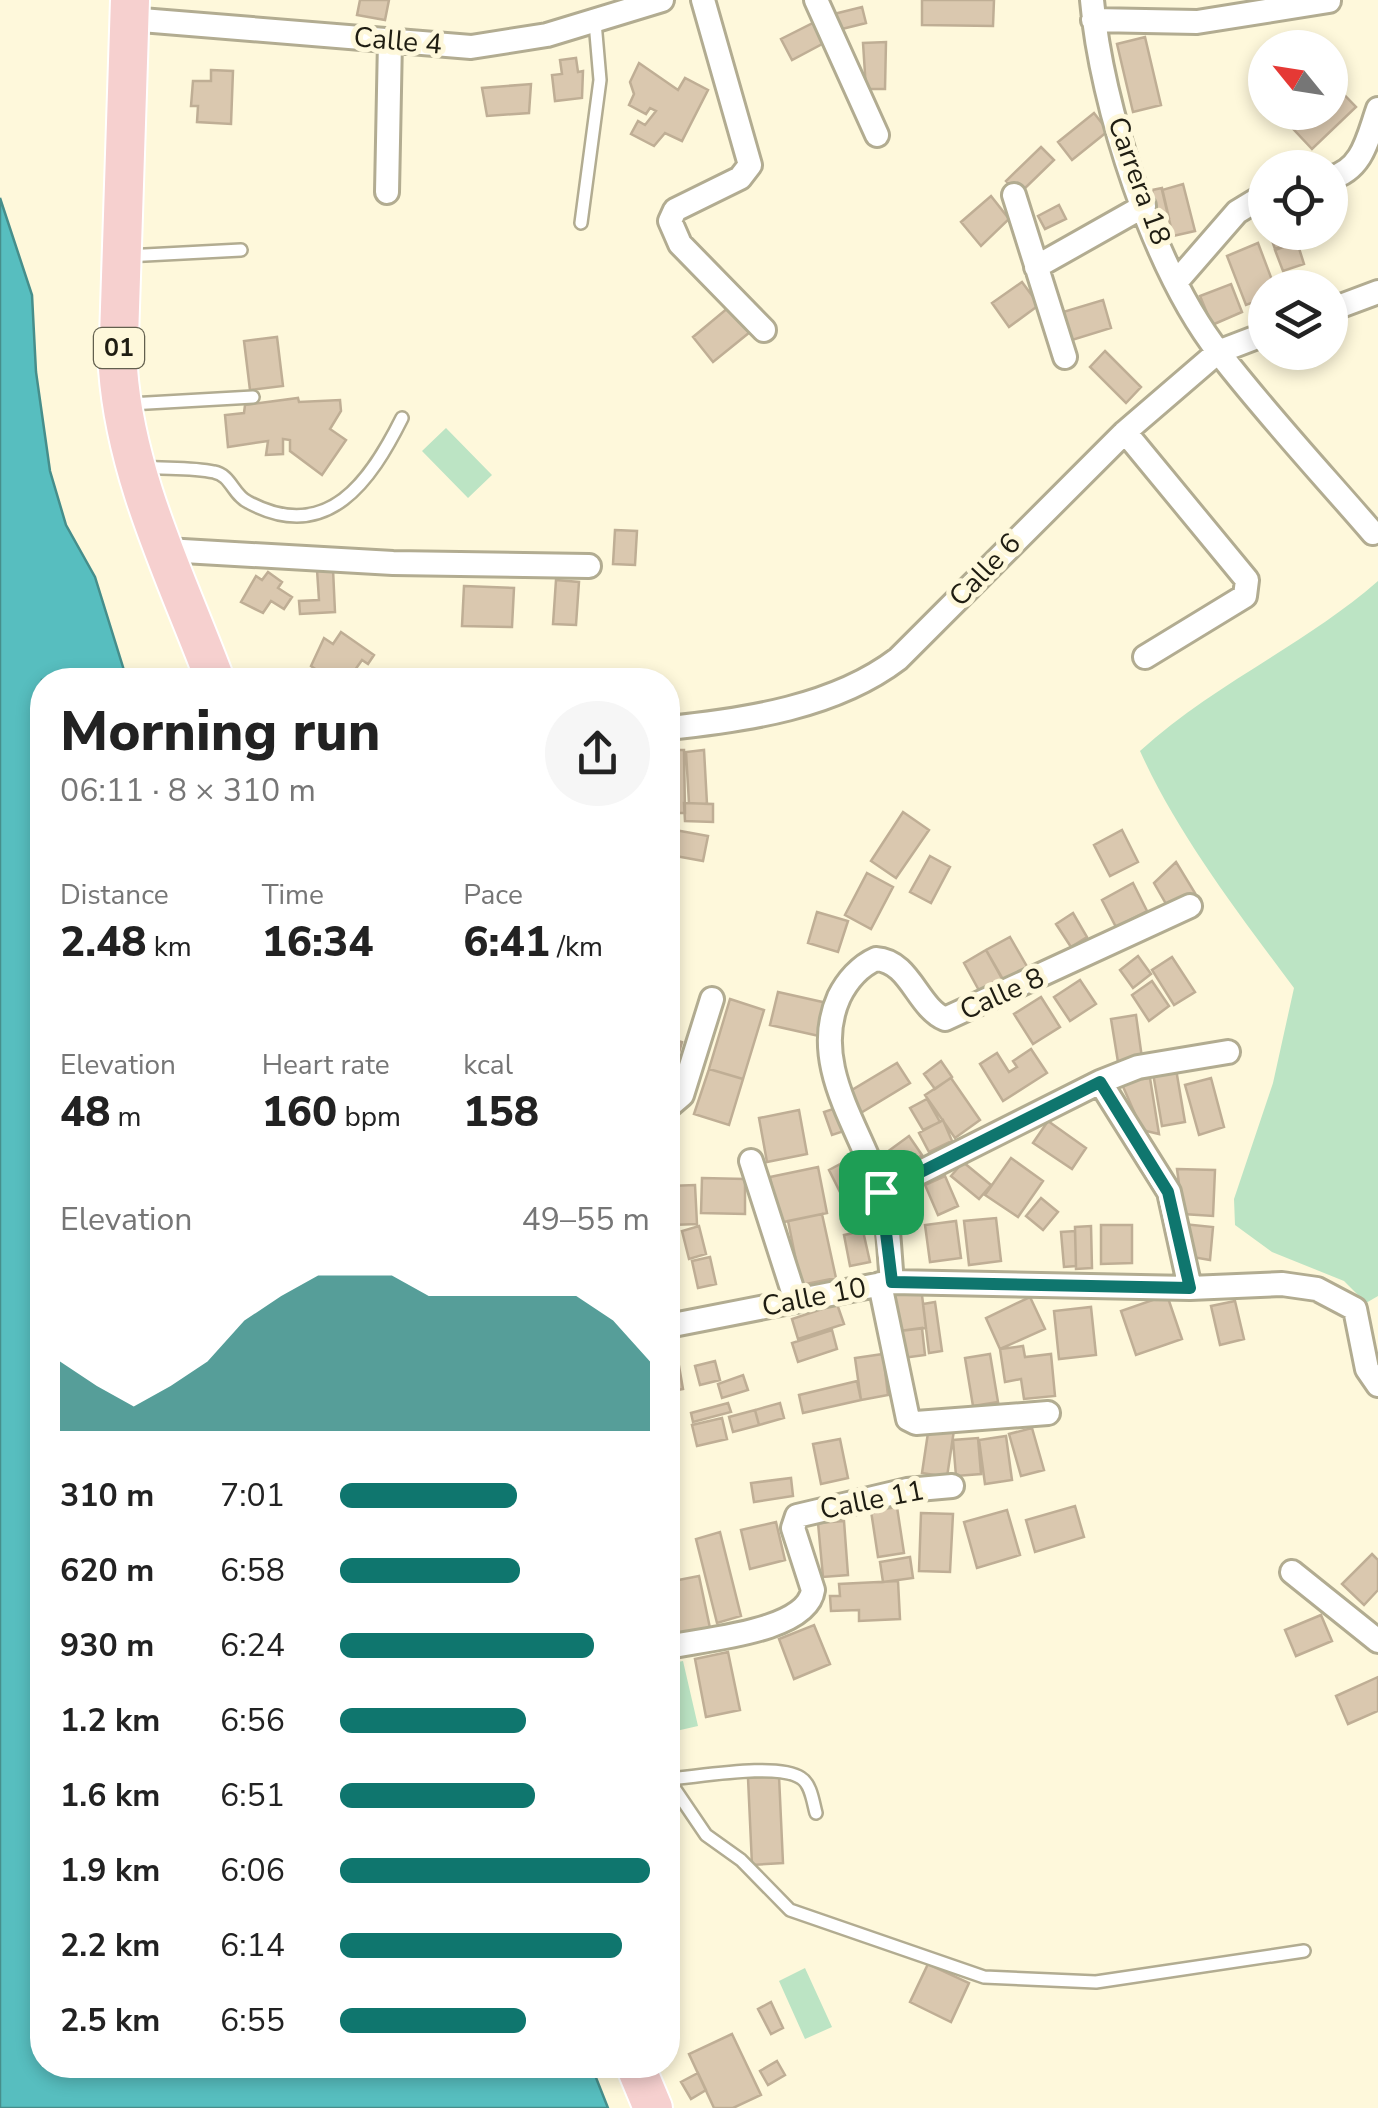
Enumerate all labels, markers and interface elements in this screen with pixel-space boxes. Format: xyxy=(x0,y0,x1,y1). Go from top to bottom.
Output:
street label: Calle 4 xyxy=(352,18,444,64)
north arrow xyxy=(1248,30,1348,130)
map controls xyxy=(1248,30,1348,370)
street label: Carrera 18 xyxy=(1098,112,1180,250)
button: locate xyxy=(1248,150,1348,250)
button: layers xyxy=(1248,270,1348,370)
road number: 01 xyxy=(94,328,144,368)
street label: Calle 6 xyxy=(941,525,1029,615)
text: Morning run xyxy=(60,694,380,769)
button: share xyxy=(545,701,650,806)
text: 06:11 · 8 × 310 m xyxy=(60,769,316,812)
text: Distance xyxy=(60,876,169,914)
text: Time xyxy=(262,876,324,914)
text: Pace xyxy=(463,876,523,914)
text: 2.48 xyxy=(60,914,147,971)
text: 16:34 xyxy=(262,914,373,971)
text: 6:41 xyxy=(463,914,550,971)
text: km xyxy=(147,928,192,966)
text: /km xyxy=(550,928,603,966)
street label: Calle 8 xyxy=(954,959,1050,1029)
text: Elevation xyxy=(60,1046,176,1084)
text: Heart rate xyxy=(262,1046,390,1084)
text: kcal xyxy=(463,1046,513,1084)
text: 48 xyxy=(60,1084,110,1141)
text: 160 xyxy=(262,1084,337,1141)
text: 158 xyxy=(463,1084,539,1141)
text: m xyxy=(110,1098,142,1136)
text: bpm xyxy=(337,1098,401,1136)
pin xyxy=(839,1150,924,1235)
icon: arrive xyxy=(854,1165,909,1220)
text: Elevation xyxy=(60,1198,193,1241)
text: 49–55 m xyxy=(522,1198,650,1241)
street label: Calle 10 xyxy=(759,1268,869,1326)
street label: Calle 11 xyxy=(817,1471,927,1529)
text: 310 m xyxy=(60,1474,154,1517)
text: 7:01 xyxy=(220,1474,285,1517)
text: 620 m xyxy=(60,1549,154,1592)
text: 6:58 xyxy=(220,1549,285,1592)
text: 930 m xyxy=(60,1624,154,1667)
text: 6:24 xyxy=(220,1624,285,1667)
text: 1.2 km xyxy=(60,1699,160,1742)
text: 6:56 xyxy=(220,1699,285,1742)
text: 1.6 km xyxy=(60,1774,160,1817)
text: 6:51 xyxy=(220,1774,285,1817)
text: 1.9 km xyxy=(60,1849,160,1892)
text: 6:06 xyxy=(220,1849,285,1892)
text: 2.2 km xyxy=(60,1924,160,1967)
text: 6:14 xyxy=(220,1924,285,1967)
text: 2.5 km xyxy=(60,1999,160,2042)
text: 6:55 xyxy=(220,1999,285,2042)

